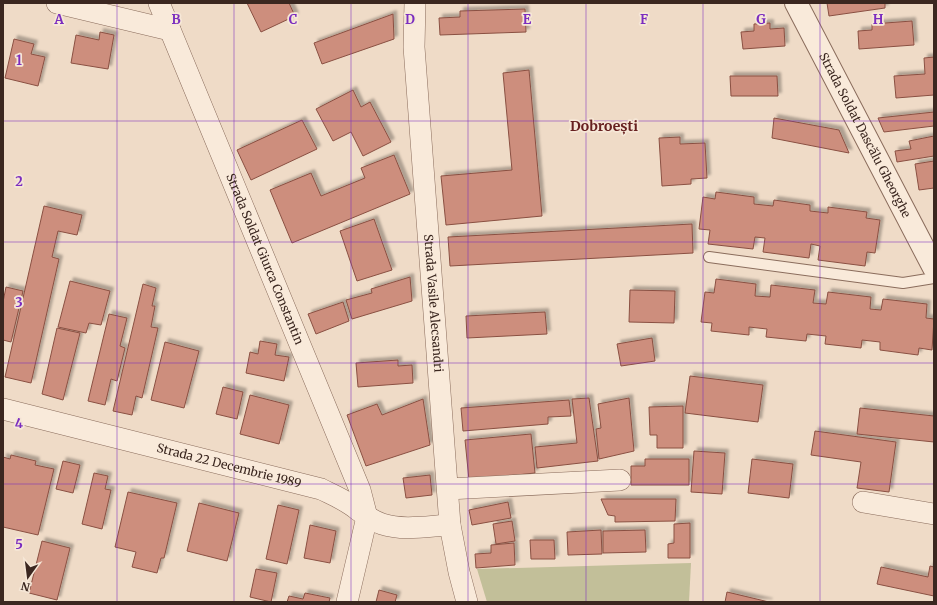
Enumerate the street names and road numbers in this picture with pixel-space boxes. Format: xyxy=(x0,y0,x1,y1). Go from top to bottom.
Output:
street label: Strada Soldat Dascălu Gheorghe xyxy=(816,50,914,220)
street label: Strada Soldat Giurca Constantin xyxy=(223,171,307,347)
street label: Strada Vasile Alecsandri xyxy=(421,234,446,373)
street label: Strada 22 Decembrie 1989 xyxy=(155,440,303,491)

